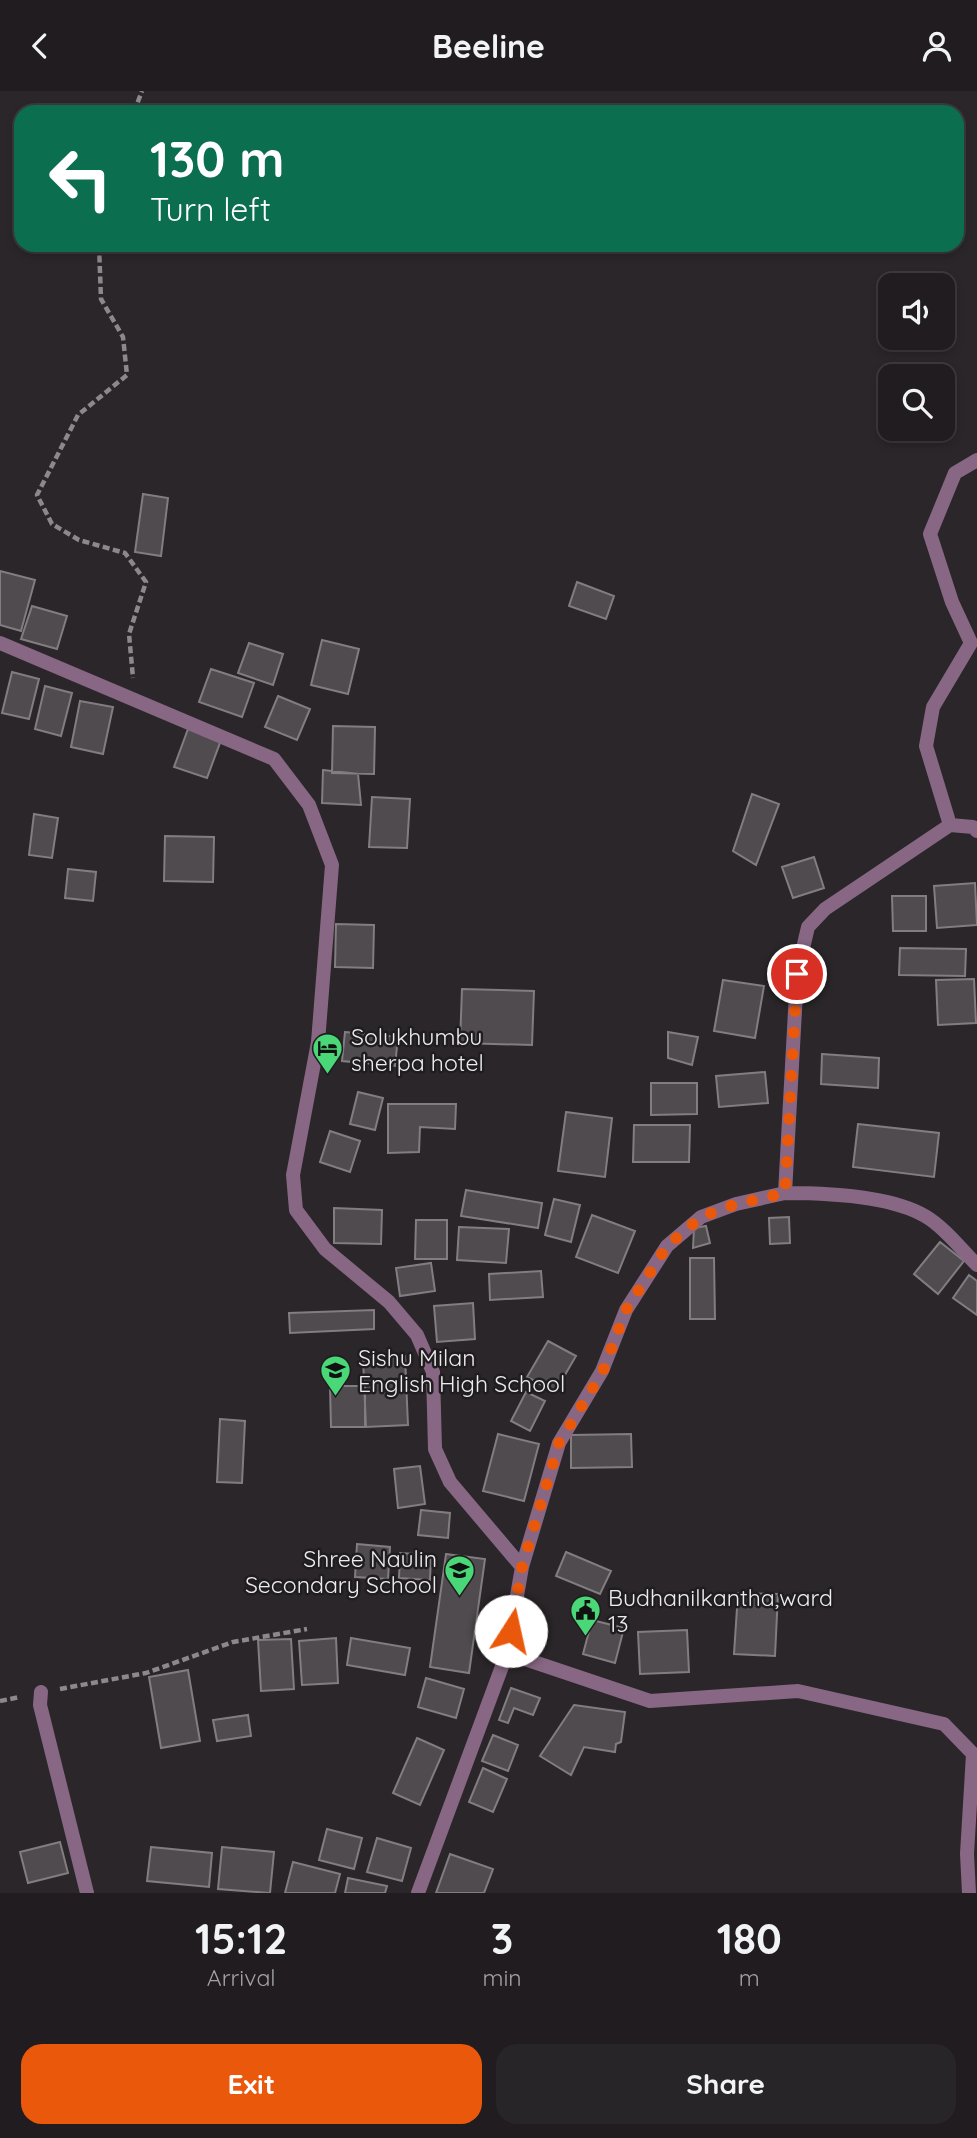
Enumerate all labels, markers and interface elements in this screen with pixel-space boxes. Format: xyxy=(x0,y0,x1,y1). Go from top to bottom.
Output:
text: Beeline xyxy=(432,26,545,66)
icon: back xyxy=(21,27,59,65)
icon: person xyxy=(918,27,956,65)
text: 130 m xyxy=(150,128,284,189)
icon: left xyxy=(35,133,126,224)
text: Turn left xyxy=(150,189,271,229)
map controls xyxy=(878,273,955,441)
button: sound xyxy=(878,273,955,350)
button: search xyxy=(878,364,955,441)
pin xyxy=(767,944,827,1004)
icon: arrive xyxy=(778,955,816,993)
place label: Solukhumbu sherpa hotel xyxy=(351,1022,484,1077)
hotel icon: Solukhumbu sherpa hotel xyxy=(311,1032,345,1076)
place label: Sishu Milan English High School xyxy=(358,1343,565,1398)
school or university icon: Sishu Milan English High School xyxy=(318,1353,352,1397)
place label: Shree Naulin Secondary School xyxy=(245,1544,437,1599)
school or university icon: Shree Naulin Secondary School xyxy=(443,1554,477,1598)
place label: Budhanilkantha,ward 13 xyxy=(608,1583,833,1638)
public building icon: Budhanilkantha,ward 13 xyxy=(568,1593,602,1637)
position arrow xyxy=(474,1594,548,1668)
text: 15:12 xyxy=(195,1912,287,1965)
text: 3 xyxy=(491,1912,513,1965)
text: 180 xyxy=(717,1912,782,1965)
text: Arrival xyxy=(207,1963,276,1992)
text: min xyxy=(482,1963,522,1992)
text: m xyxy=(739,1963,760,1992)
button: Exit xyxy=(21,2044,482,2124)
button: Share xyxy=(496,2044,956,2124)

